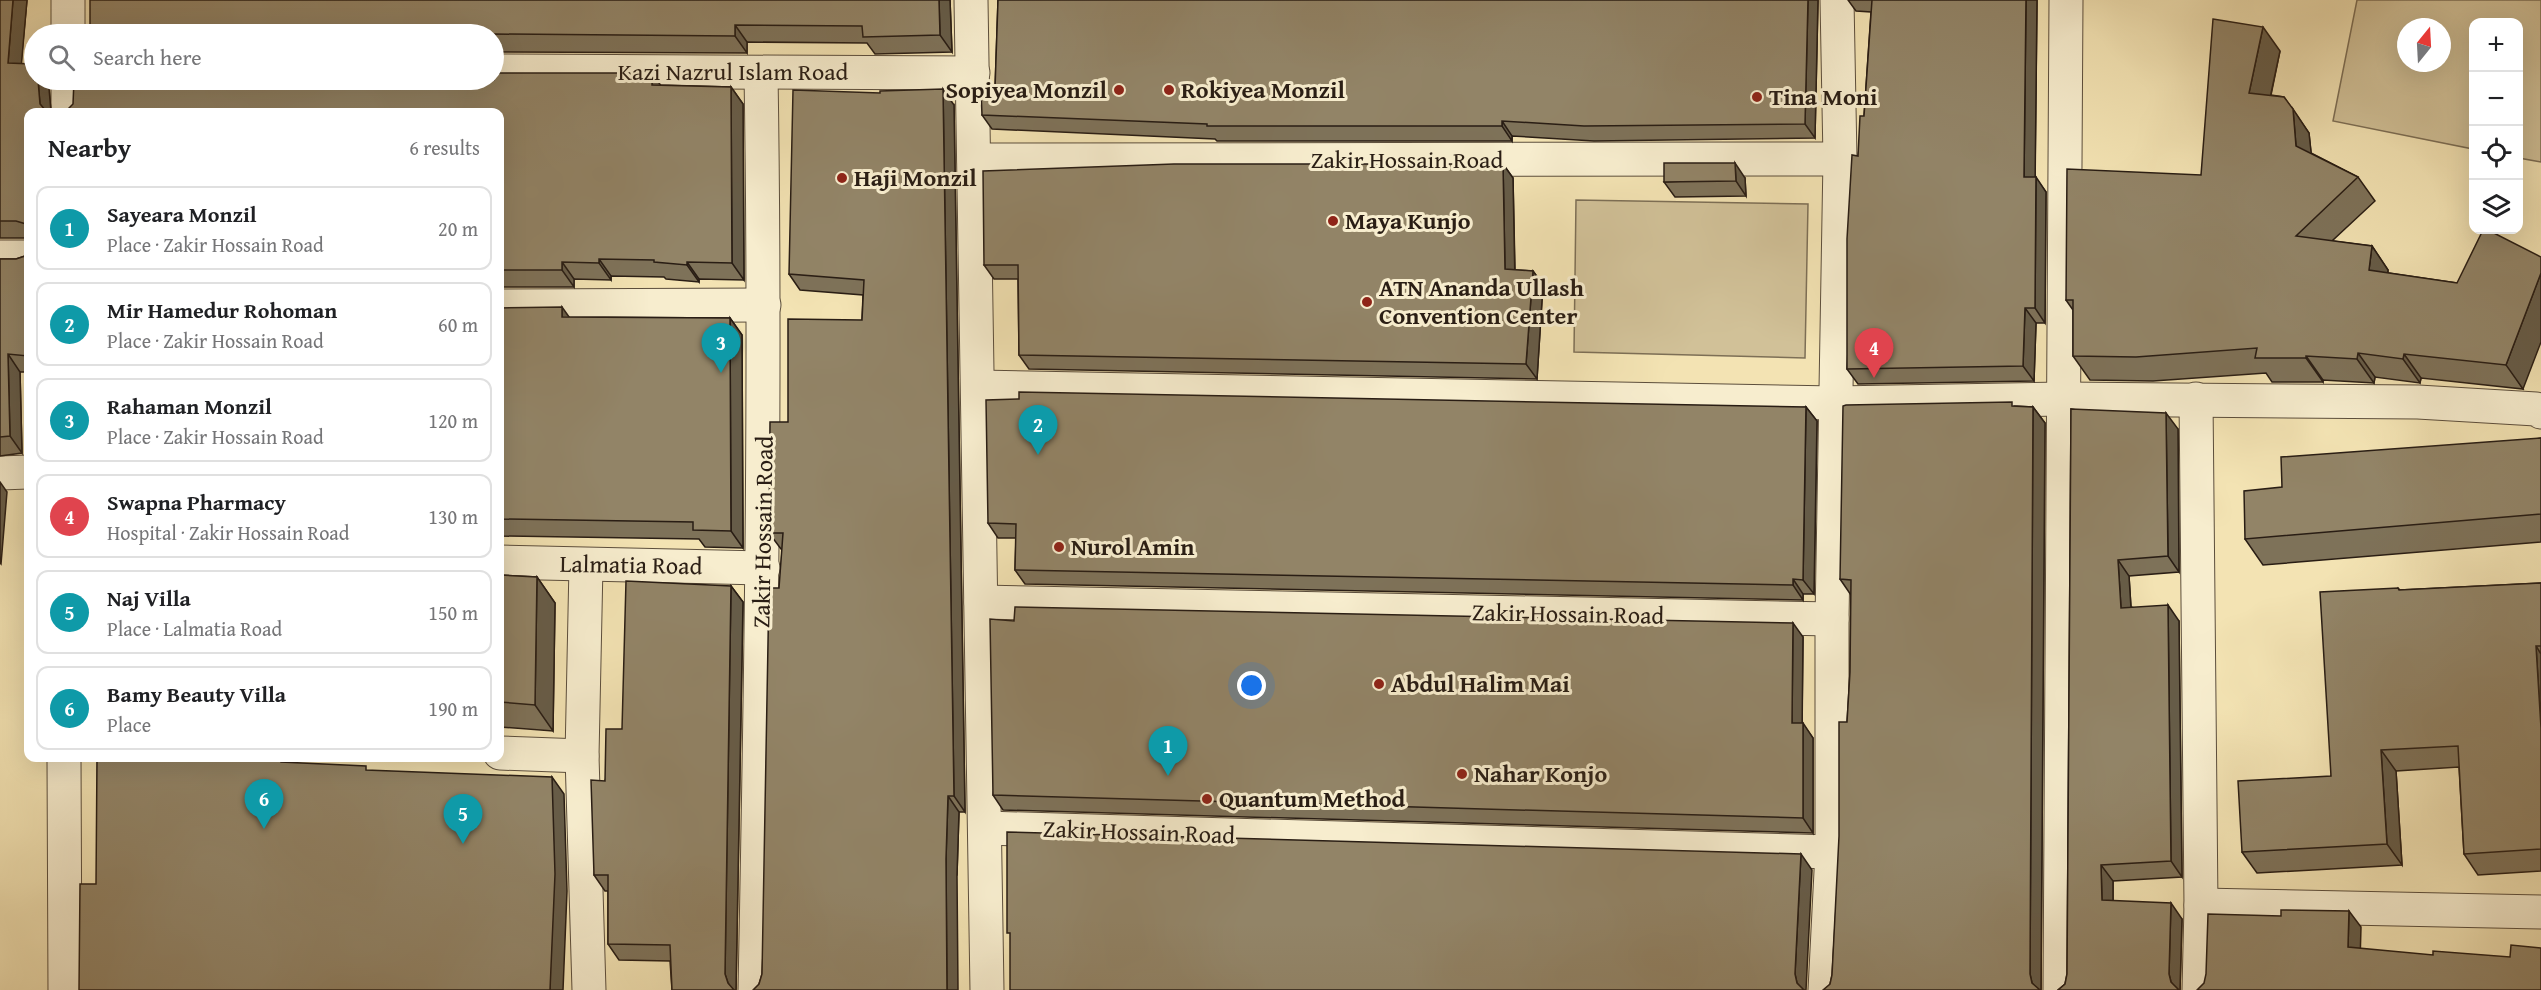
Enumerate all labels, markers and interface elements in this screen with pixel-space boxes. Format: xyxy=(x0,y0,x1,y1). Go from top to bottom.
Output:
north arrow xyxy=(2397,18,2451,72)
map controls xyxy=(2469,18,2523,234)
button: + xyxy=(2469,18,2523,72)
search box xyxy=(24,24,504,90)
icon: search xyxy=(45,41,78,74)
text: Search here xyxy=(93,41,202,73)
street label: Kazi Nazrul Islam Road xyxy=(618,54,848,89)
place label: Sopiyea Monzil xyxy=(945,72,1108,107)
place label: Rokiyea Monzil xyxy=(1181,72,1345,107)
button: − xyxy=(2469,72,2523,126)
place label: Tina Moni xyxy=(1769,79,1877,114)
marker: Sopiyea Monzil xyxy=(1112,83,1126,97)
marker: Rokiyea Monzil xyxy=(1162,83,1176,97)
marker: Tina Moni xyxy=(1750,90,1764,104)
button: locate xyxy=(2469,126,2523,180)
text: Nearby xyxy=(48,128,131,167)
text: 6 results xyxy=(409,133,480,162)
street label: Zakir Hossain Road xyxy=(1311,142,1503,177)
place label: Haji Monzil xyxy=(854,160,977,195)
marker: Haji Monzil xyxy=(835,171,849,185)
button: layers xyxy=(2469,180,2523,234)
text: Sayeara Monzil xyxy=(107,198,257,230)
place label: Maya Kunjo xyxy=(1345,203,1471,238)
text: 1 xyxy=(64,214,75,243)
text: 20 m xyxy=(438,214,478,243)
marker: Maya Kunjo xyxy=(1326,214,1340,228)
text: Place · Zakir Hossain Road xyxy=(107,230,324,259)
place label: ATN Ananda Ullash Convention Center xyxy=(1379,270,1584,333)
text: Mir Hamedur Rohoman xyxy=(107,294,337,326)
marker: ATN Ananda Ullash Convention Center xyxy=(1360,295,1374,309)
text: 2 xyxy=(64,310,75,339)
text: 60 m xyxy=(438,310,478,339)
pin: 3 xyxy=(702,324,740,373)
text: Place · Zakir Hossain Road xyxy=(107,326,324,355)
pin: 4 xyxy=(1854,328,1894,378)
text: Rahaman Monzil xyxy=(107,390,272,422)
text: 3 xyxy=(64,406,75,435)
text: 120 m xyxy=(428,406,478,435)
pin: 2 xyxy=(1018,406,1058,455)
text: Place · Zakir Hossain Road xyxy=(107,422,324,451)
street label: Zakir Hossain Road xyxy=(743,435,782,629)
text: Swapna Pharmacy xyxy=(107,486,286,518)
text: 4 xyxy=(64,502,75,531)
text: 130 m xyxy=(428,502,478,531)
text: Hospital · Zakir Hossain Road xyxy=(107,518,349,547)
place label: Nurol Amin xyxy=(1071,529,1195,564)
marker: Nurol Amin xyxy=(1052,540,1066,554)
street label: Lalmatia Road xyxy=(559,546,703,583)
text: Naj Villa xyxy=(107,582,191,614)
street label: Zakir Hossain Road xyxy=(1471,594,1665,633)
text: 5 xyxy=(64,598,75,627)
text: 150 m xyxy=(428,598,478,627)
text: Place · Lalmatia Road xyxy=(107,614,282,643)
place label: Abdul Halim Mai xyxy=(1391,666,1570,701)
your location xyxy=(1237,671,1266,700)
marker: Abdul Halim Mai xyxy=(1372,677,1386,691)
text: Bamy Beauty Villa xyxy=(107,678,286,710)
text: 6 xyxy=(64,694,75,723)
text: 190 m xyxy=(428,694,478,723)
text: Place xyxy=(107,710,151,739)
pin: 1 xyxy=(1148,726,1188,776)
place label: Nahar Konjo xyxy=(1474,756,1607,791)
marker: Nahar Konjo xyxy=(1455,767,1469,781)
pin: 6 xyxy=(244,780,284,829)
place label: Quantum Method xyxy=(1219,781,1406,816)
marker: Quantum Method xyxy=(1200,792,1214,806)
pin: 5 xyxy=(444,794,482,844)
street label: Zakir Hossain Road xyxy=(1042,811,1236,852)

